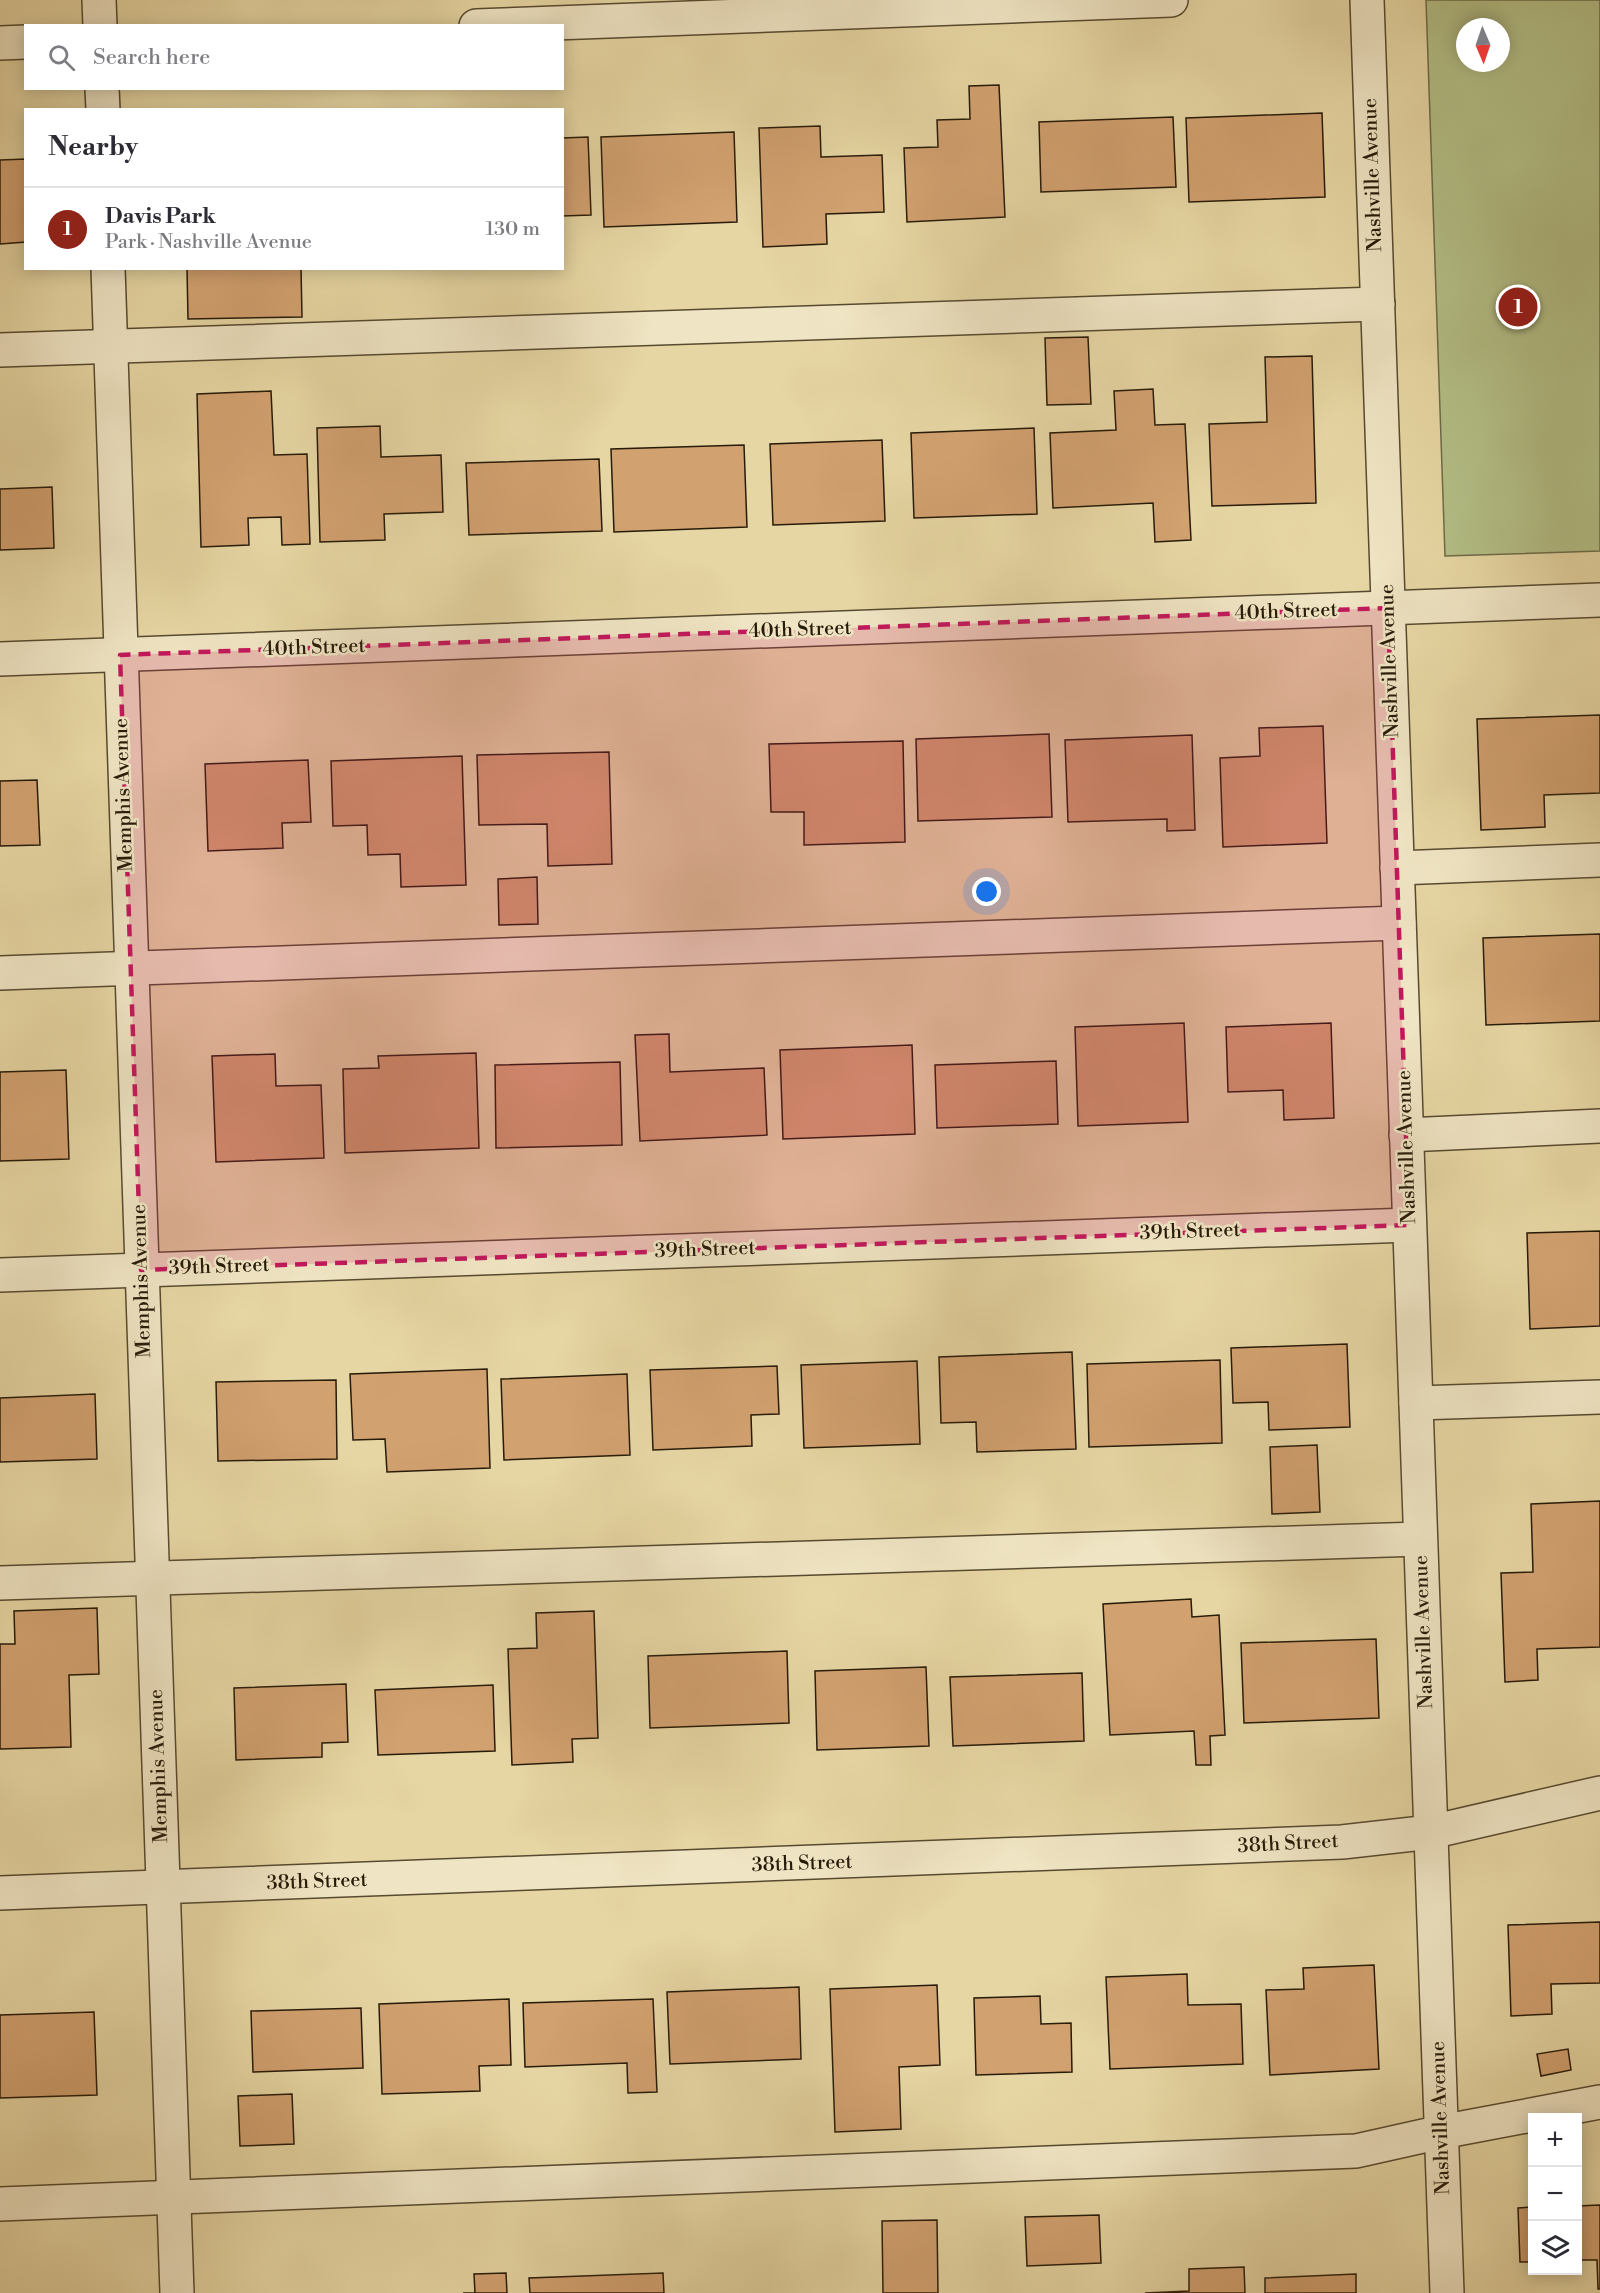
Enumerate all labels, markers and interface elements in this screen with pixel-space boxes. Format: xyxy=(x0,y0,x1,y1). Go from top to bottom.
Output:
north arrow xyxy=(1456,18,1510,72)
search box xyxy=(24,24,564,90)
icon: search xyxy=(45,41,78,74)
text: Search here xyxy=(93,44,210,71)
street label: Nashville Avenue xyxy=(1358,98,1388,252)
text: Nearby xyxy=(48,131,138,163)
text: Davis Park xyxy=(105,203,216,230)
text: 1 xyxy=(63,217,72,242)
text: 130 m xyxy=(485,217,540,242)
text: Park · Nashville Avenue xyxy=(105,230,312,255)
pin: 1 xyxy=(1498,284,1538,330)
street label: Nashville Avenue xyxy=(1375,584,1405,738)
street label: 40th Street xyxy=(1234,598,1338,626)
street label: 40th Street xyxy=(748,616,852,644)
street label: 40th Street xyxy=(262,634,366,662)
street label: Memphis Avenue xyxy=(109,718,139,872)
your location xyxy=(972,877,1001,906)
street label: Nashville Avenue xyxy=(1392,1070,1422,1224)
street label: Memphis Avenue xyxy=(127,1204,157,1358)
street label: 39th Street xyxy=(1139,1218,1241,1246)
street label: 39th Street xyxy=(654,1236,756,1264)
street label: 39th Street xyxy=(168,1253,270,1281)
street label: Nashville Avenue xyxy=(1409,1555,1439,1709)
street label: Memphis Avenue xyxy=(144,1689,174,1843)
street label: 38th Street xyxy=(1237,1829,1339,1859)
street label: 38th Street xyxy=(751,1850,853,1878)
street label: 38th Street xyxy=(266,1868,368,1896)
street label: Nashville Avenue xyxy=(1426,2041,1456,2195)
map controls xyxy=(1528,2113,1582,2275)
button: + xyxy=(1528,2113,1582,2167)
button: − xyxy=(1528,2167,1582,2221)
button: layers xyxy=(1528,2221,1582,2275)

